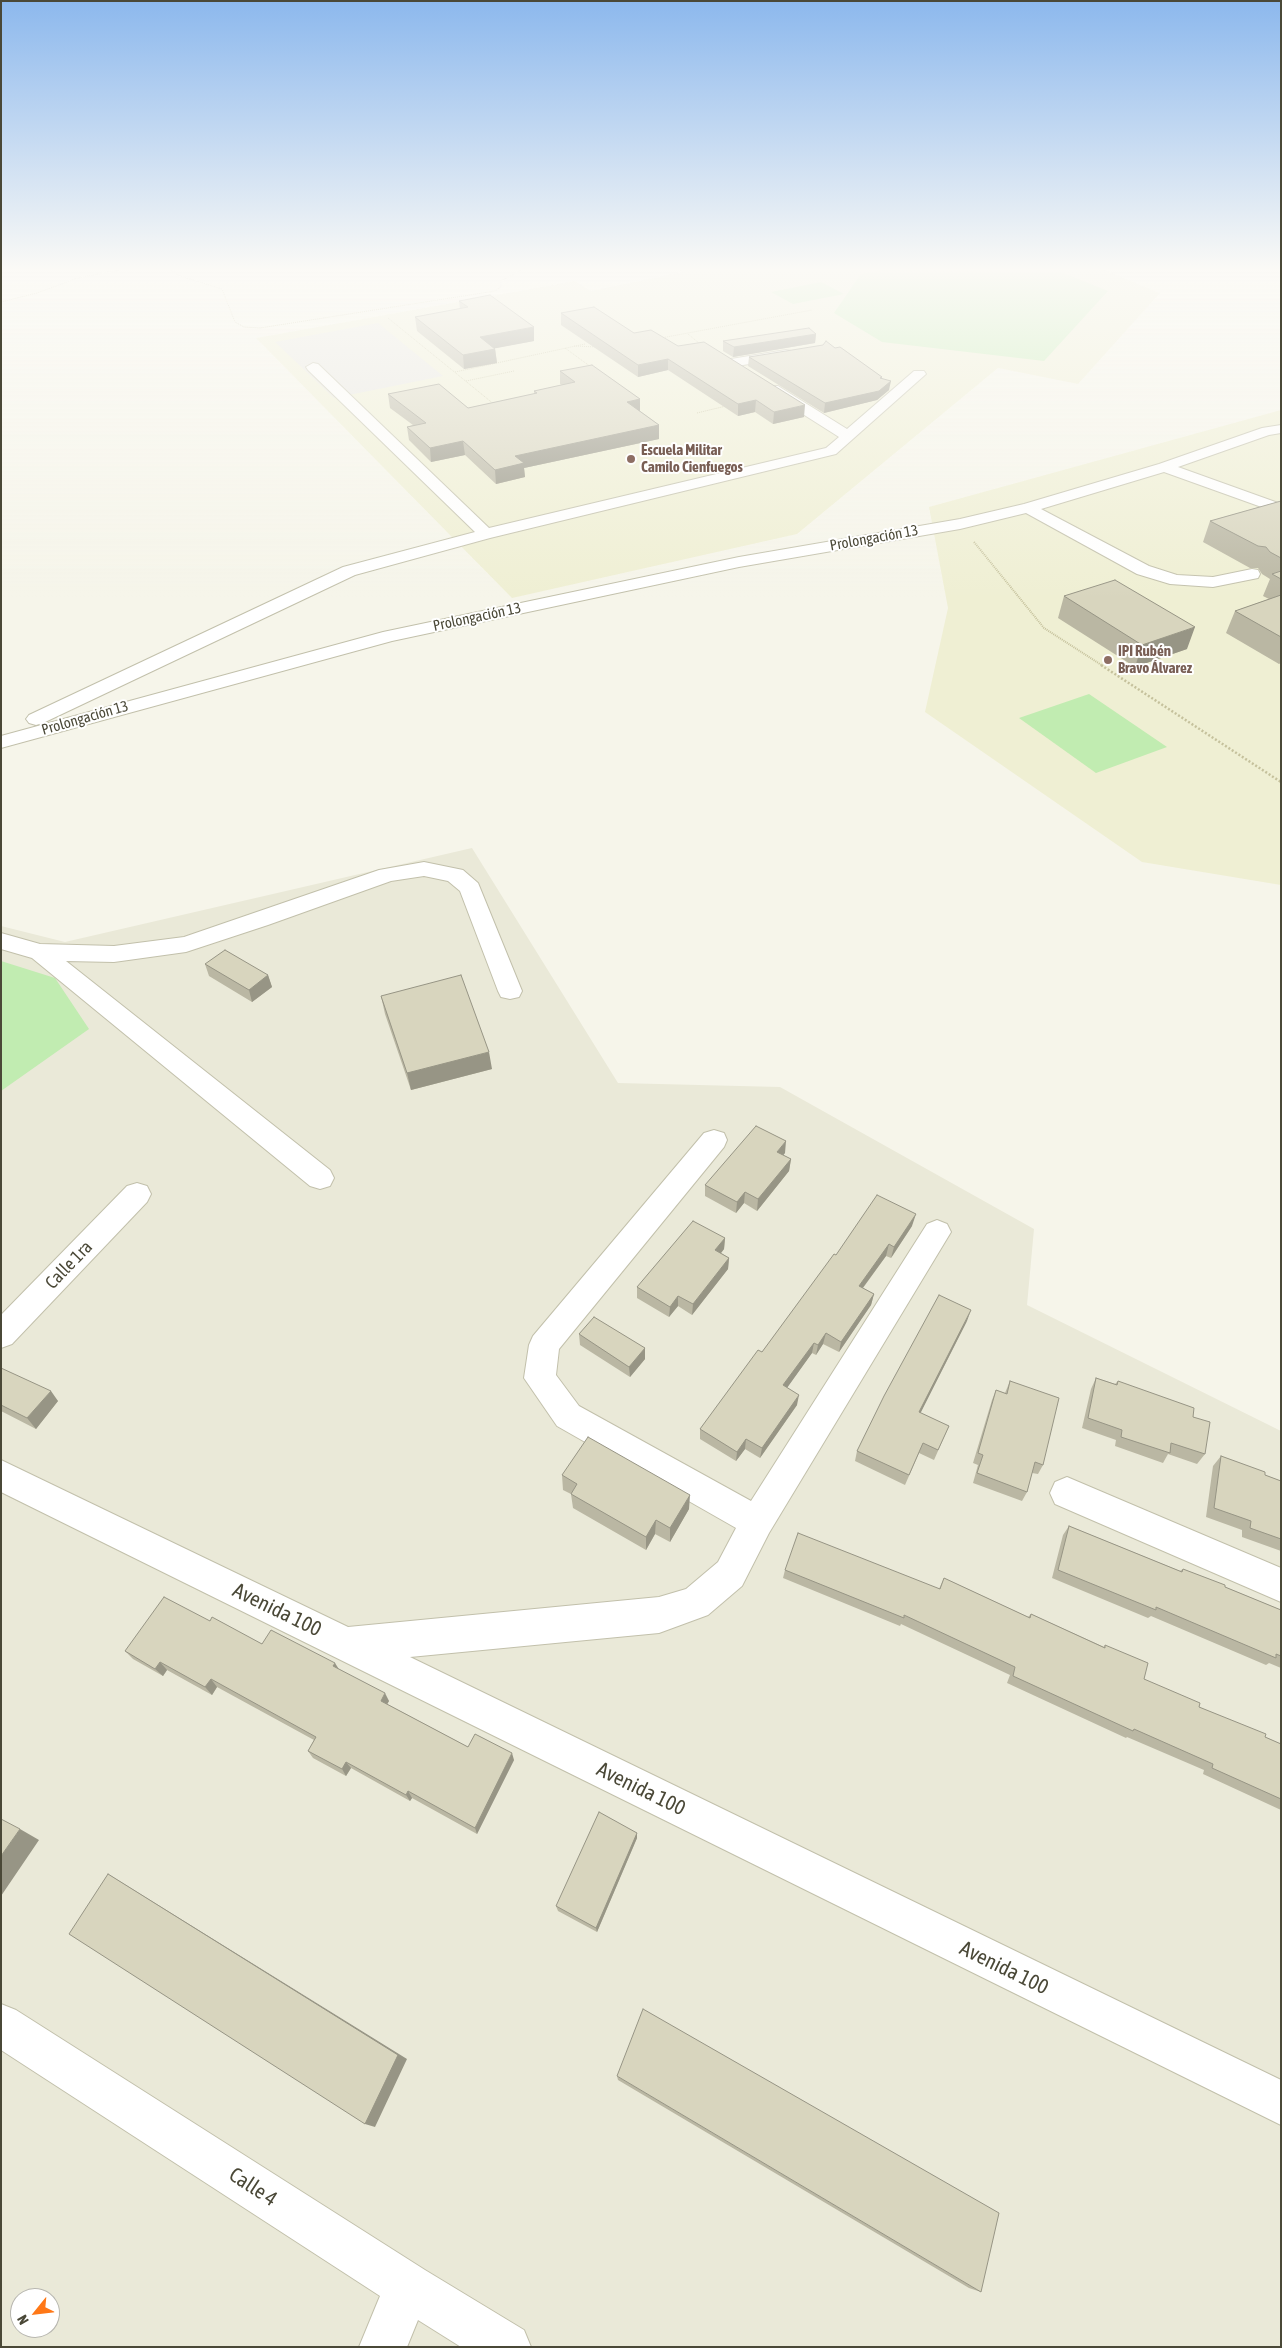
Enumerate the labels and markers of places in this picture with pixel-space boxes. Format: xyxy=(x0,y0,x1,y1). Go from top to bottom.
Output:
place label: Escuela Militar Camilo Cienfuegos xyxy=(641,441,743,476)
marker: Escuela Militar Camilo Cienfuegos xyxy=(625,453,637,465)
place label: IPI Rubén Bravo Álvarez xyxy=(1118,642,1192,677)
marker: IPI Rubén Bravo Álvarez xyxy=(1102,654,1114,666)

